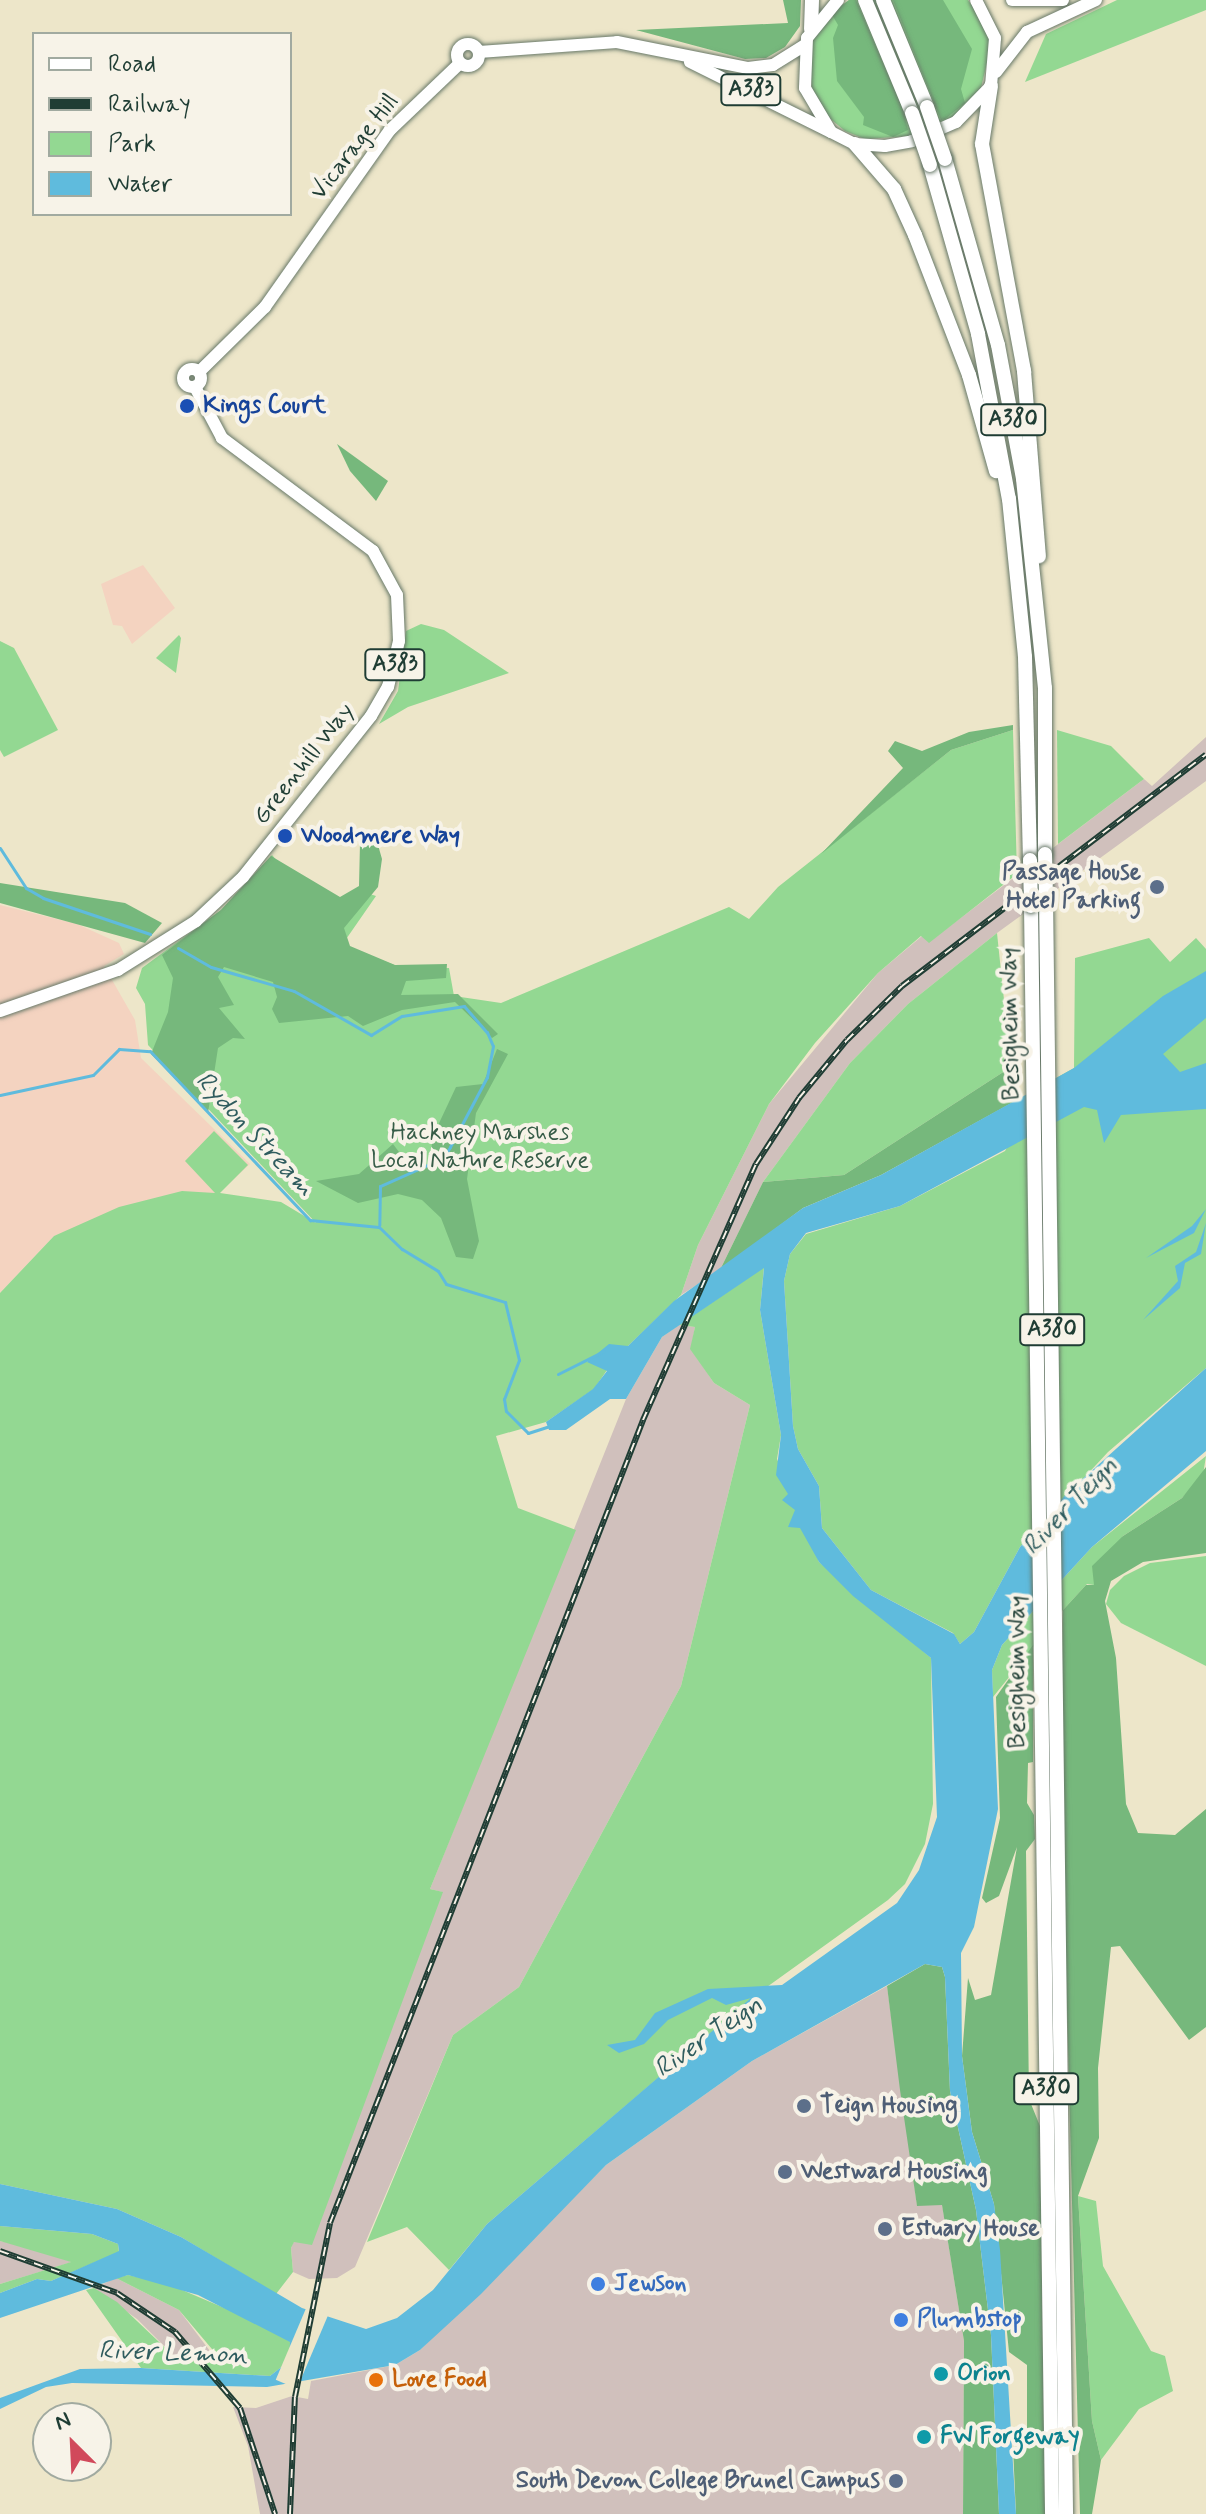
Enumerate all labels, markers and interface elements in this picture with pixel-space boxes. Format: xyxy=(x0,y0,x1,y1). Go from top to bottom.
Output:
legend xyxy=(32,32,292,216)
text: Road xyxy=(108,49,156,80)
road number: A383 xyxy=(719,72,783,108)
street label: Vicarage Hill xyxy=(304,87,406,207)
text: Railway xyxy=(108,89,191,120)
text: Park xyxy=(108,129,156,160)
text: Water xyxy=(108,169,172,200)
place label: Kings Court xyxy=(203,392,325,420)
marker: Kings Court xyxy=(178,397,196,415)
road number: A380 xyxy=(979,402,1047,438)
road number: A383 xyxy=(363,647,427,683)
street label: Greenhill Way xyxy=(248,697,360,831)
place label: Woodmere Way xyxy=(301,822,466,850)
marker: Woodmere Way xyxy=(276,827,294,845)
place label: Passage House Hotel Parking xyxy=(998,859,1141,915)
marker: Passage House Hotel Parking xyxy=(1148,878,1166,896)
street label: Besigheim Way xyxy=(995,946,1027,1102)
water label: Rydon Stream xyxy=(190,1068,318,1202)
park label: Hackney Marshes Local Nature Reserve xyxy=(371,1119,589,1175)
road number: A380 xyxy=(1018,1312,1086,1348)
water label: River Teign xyxy=(1017,1452,1125,1562)
street label: Besigheim Way xyxy=(1004,1594,1032,1750)
water label: River Teign xyxy=(649,1991,769,2085)
road number: A380 xyxy=(1012,2071,1080,2107)
place label: Teign Housing xyxy=(820,2092,961,2120)
marker: Teign Housing xyxy=(795,2097,813,2115)
place label: Westward Housing xyxy=(801,2158,988,2186)
marker: Westward Housing xyxy=(776,2163,794,2181)
place label: Estuary House xyxy=(901,2215,1040,2243)
marker: Estuary House xyxy=(876,2220,894,2238)
place label: Jewson xyxy=(614,2270,687,2298)
marker: Jewson xyxy=(589,2275,607,2293)
place label: Plumbstop xyxy=(917,2306,1022,2334)
marker: Plumbstop xyxy=(892,2311,910,2329)
water label: River Lemon xyxy=(98,2336,248,2372)
place label: Orion xyxy=(957,2360,1011,2388)
marker: Orion xyxy=(932,2365,950,2383)
place label: Love Food xyxy=(392,2366,488,2394)
marker: Love Food xyxy=(367,2371,385,2389)
north arrow xyxy=(32,2402,112,2482)
text: N xyxy=(51,2406,75,2438)
place label: FW Forgeway xyxy=(940,2423,1078,2451)
marker: FW Forgeway xyxy=(915,2428,933,2446)
place label: South Devon College Brunel Campus xyxy=(510,2467,880,2495)
marker: South Devon College Brunel Campus xyxy=(887,2472,905,2490)

